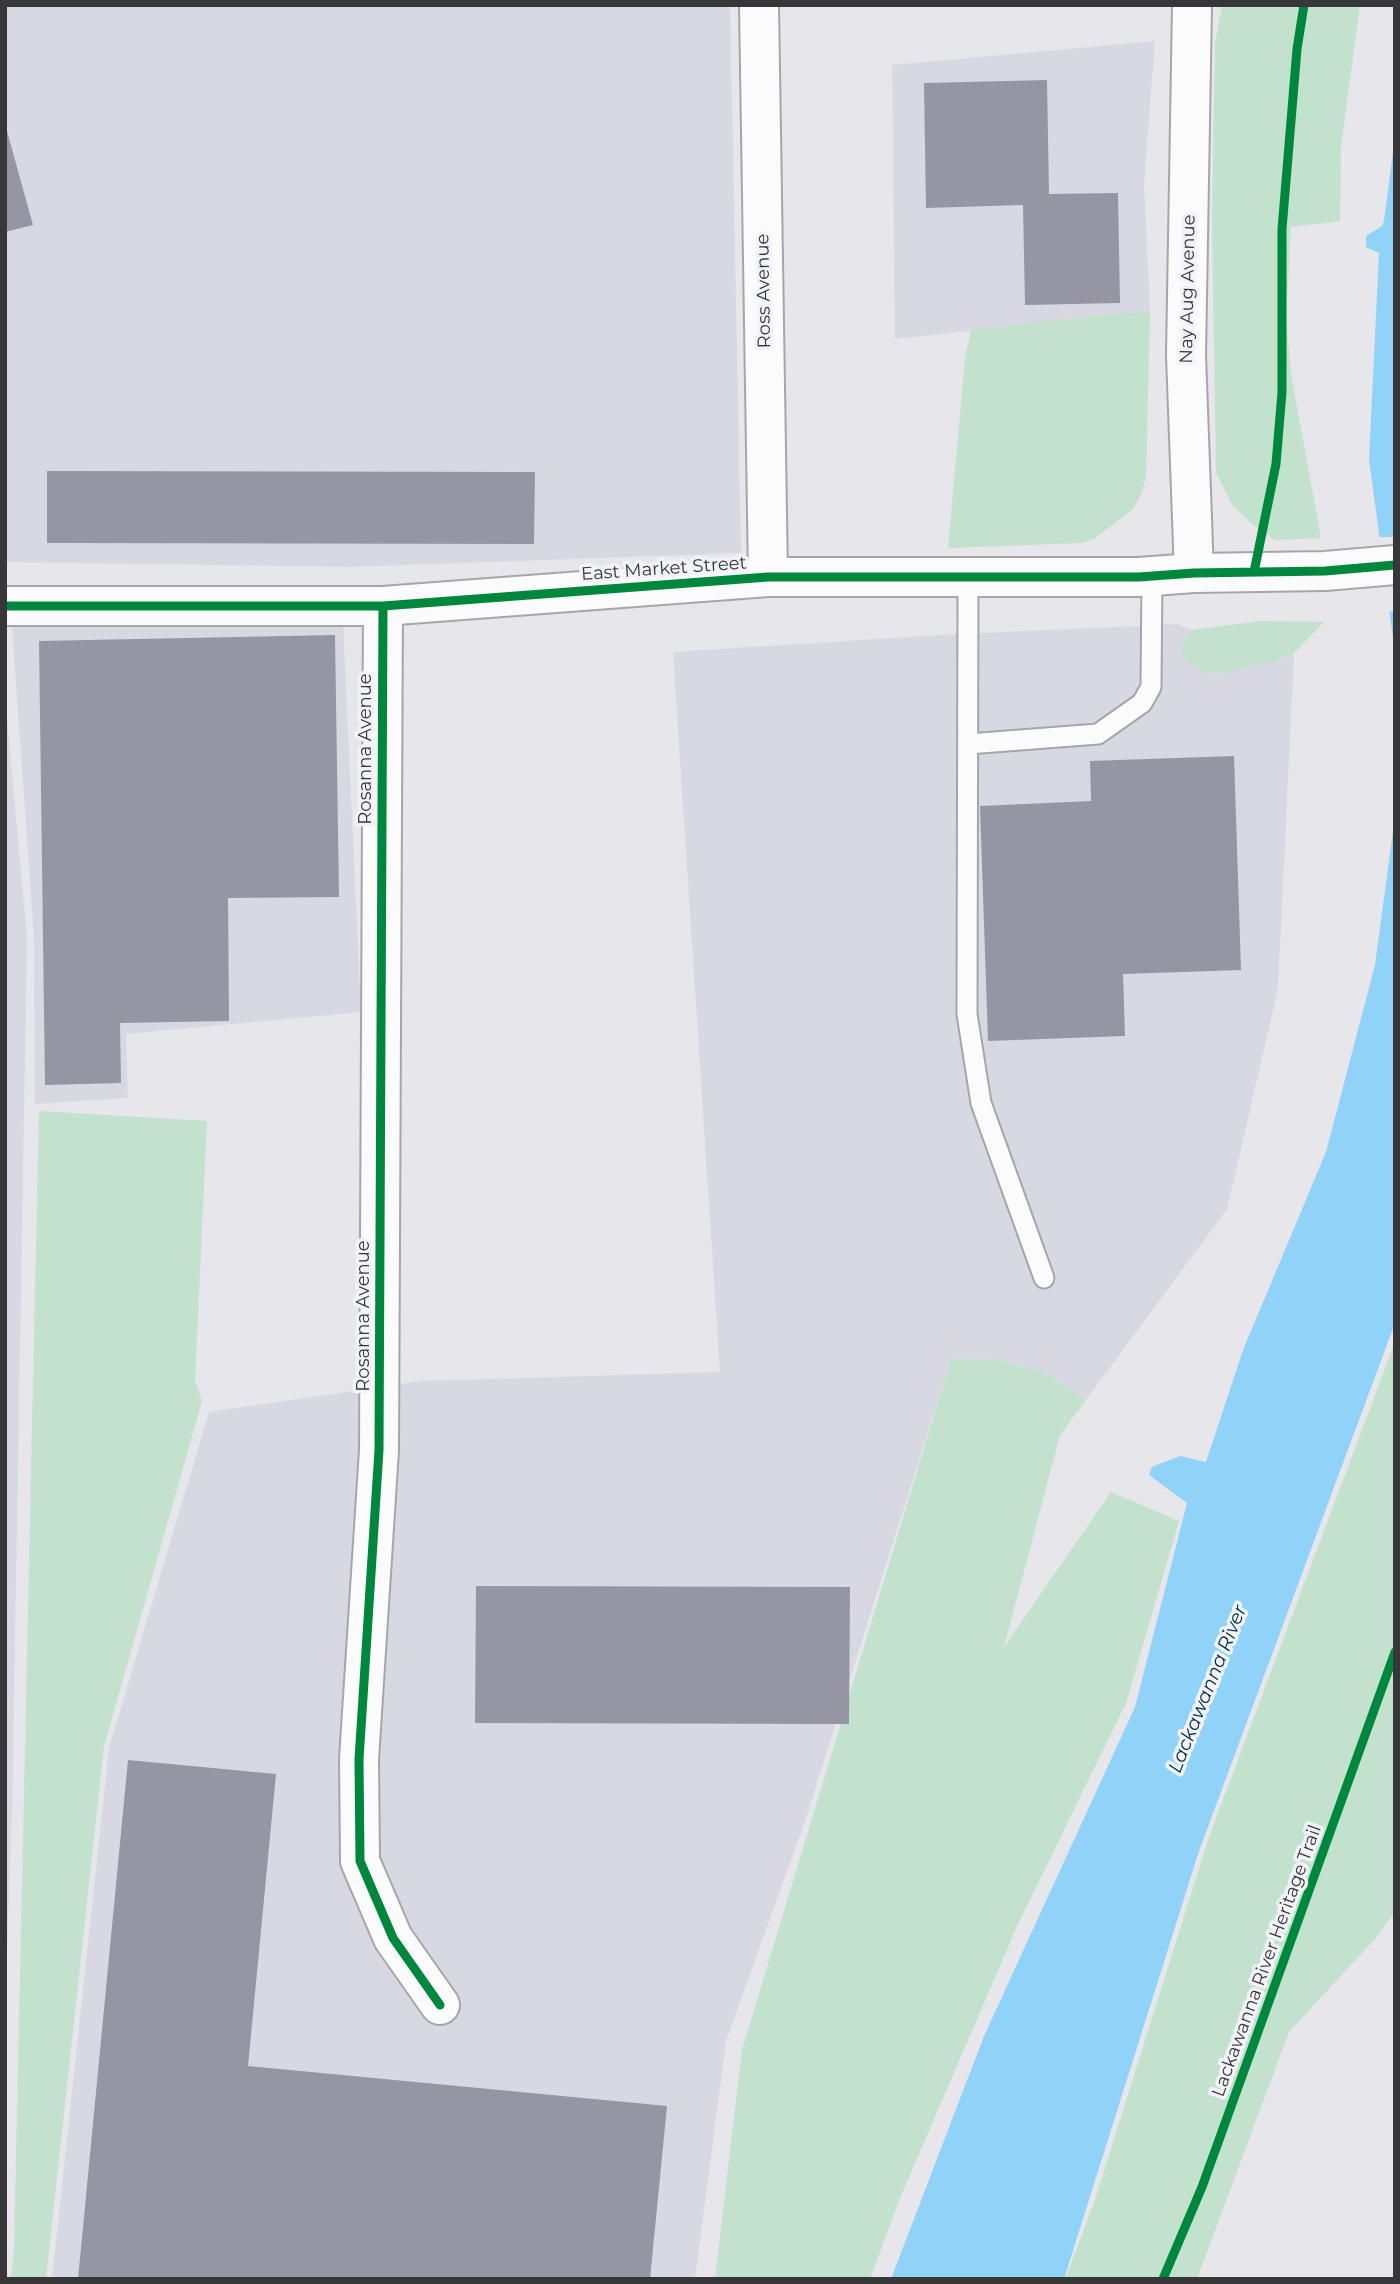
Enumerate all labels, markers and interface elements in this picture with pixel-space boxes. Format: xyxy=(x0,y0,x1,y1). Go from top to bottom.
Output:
street label: Nay Aug Avenue xyxy=(1176,214,1200,364)
street label: Ross Avenue xyxy=(752,234,776,348)
street label: East Market Street xyxy=(580,552,748,586)
street label: Rosanna Avenue xyxy=(355,673,377,825)
street label: Rosanna Avenue xyxy=(353,1240,375,1392)
water label: Lackawanna River xyxy=(1164,1602,1252,1776)
street label: Lackawanna River Heritage Trail xyxy=(1208,1822,1326,2100)

